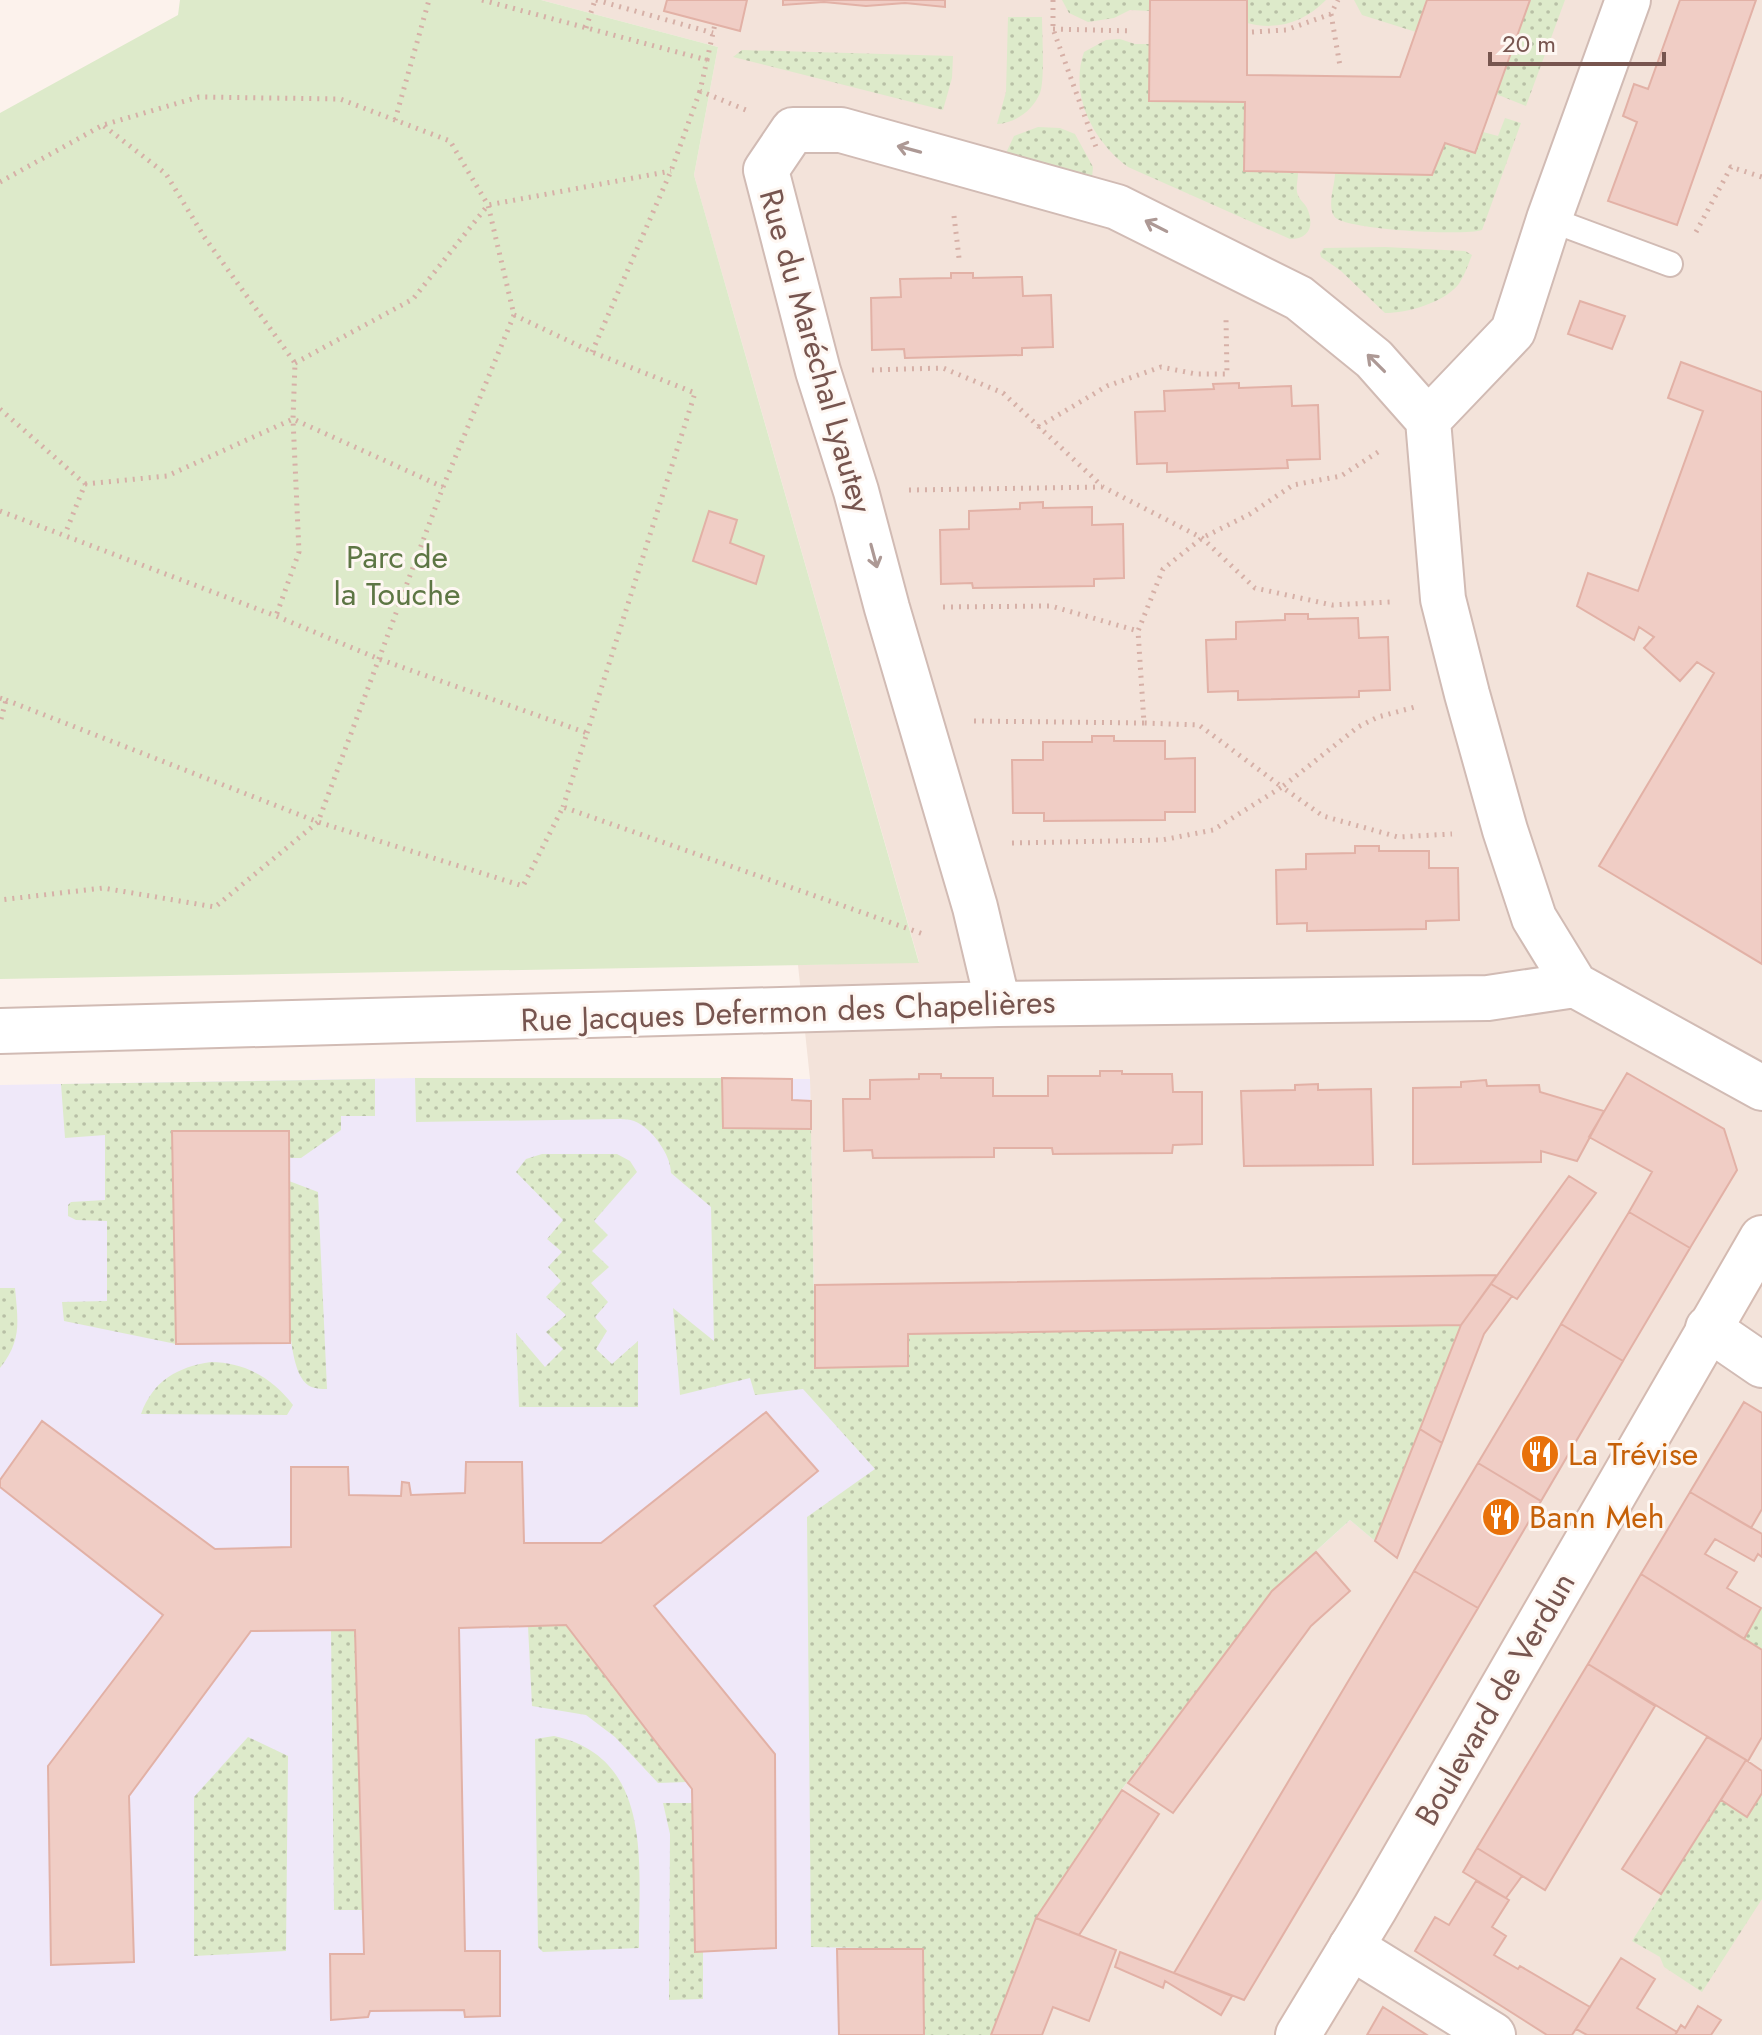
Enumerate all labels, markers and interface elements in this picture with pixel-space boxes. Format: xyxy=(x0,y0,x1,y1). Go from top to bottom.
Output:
scale bar xyxy=(1490,16,1664,66)
text: 20 m xyxy=(1502,26,1556,61)
one-way arrow xyxy=(897,140,923,155)
street label: Rue du Maréchal Lyautey xyxy=(748,184,885,519)
one-way arrow xyxy=(1145,218,1169,234)
one-way arrow xyxy=(1367,354,1386,373)
park label: Parc de la Touche xyxy=(334,534,460,617)
one-way arrow xyxy=(867,543,882,569)
street label: Rue Jacques Defermon des Chapelières xyxy=(520,979,1056,1043)
place label: La Trévise xyxy=(1568,1431,1698,1477)
restaurant icon: La Trévise xyxy=(1519,1433,1561,1475)
place label: Bann Meh xyxy=(1529,1494,1665,1540)
restaurant icon: Bann Meh xyxy=(1480,1496,1522,1538)
street label: Boulevard de Verdun xyxy=(1404,1564,1586,1834)

